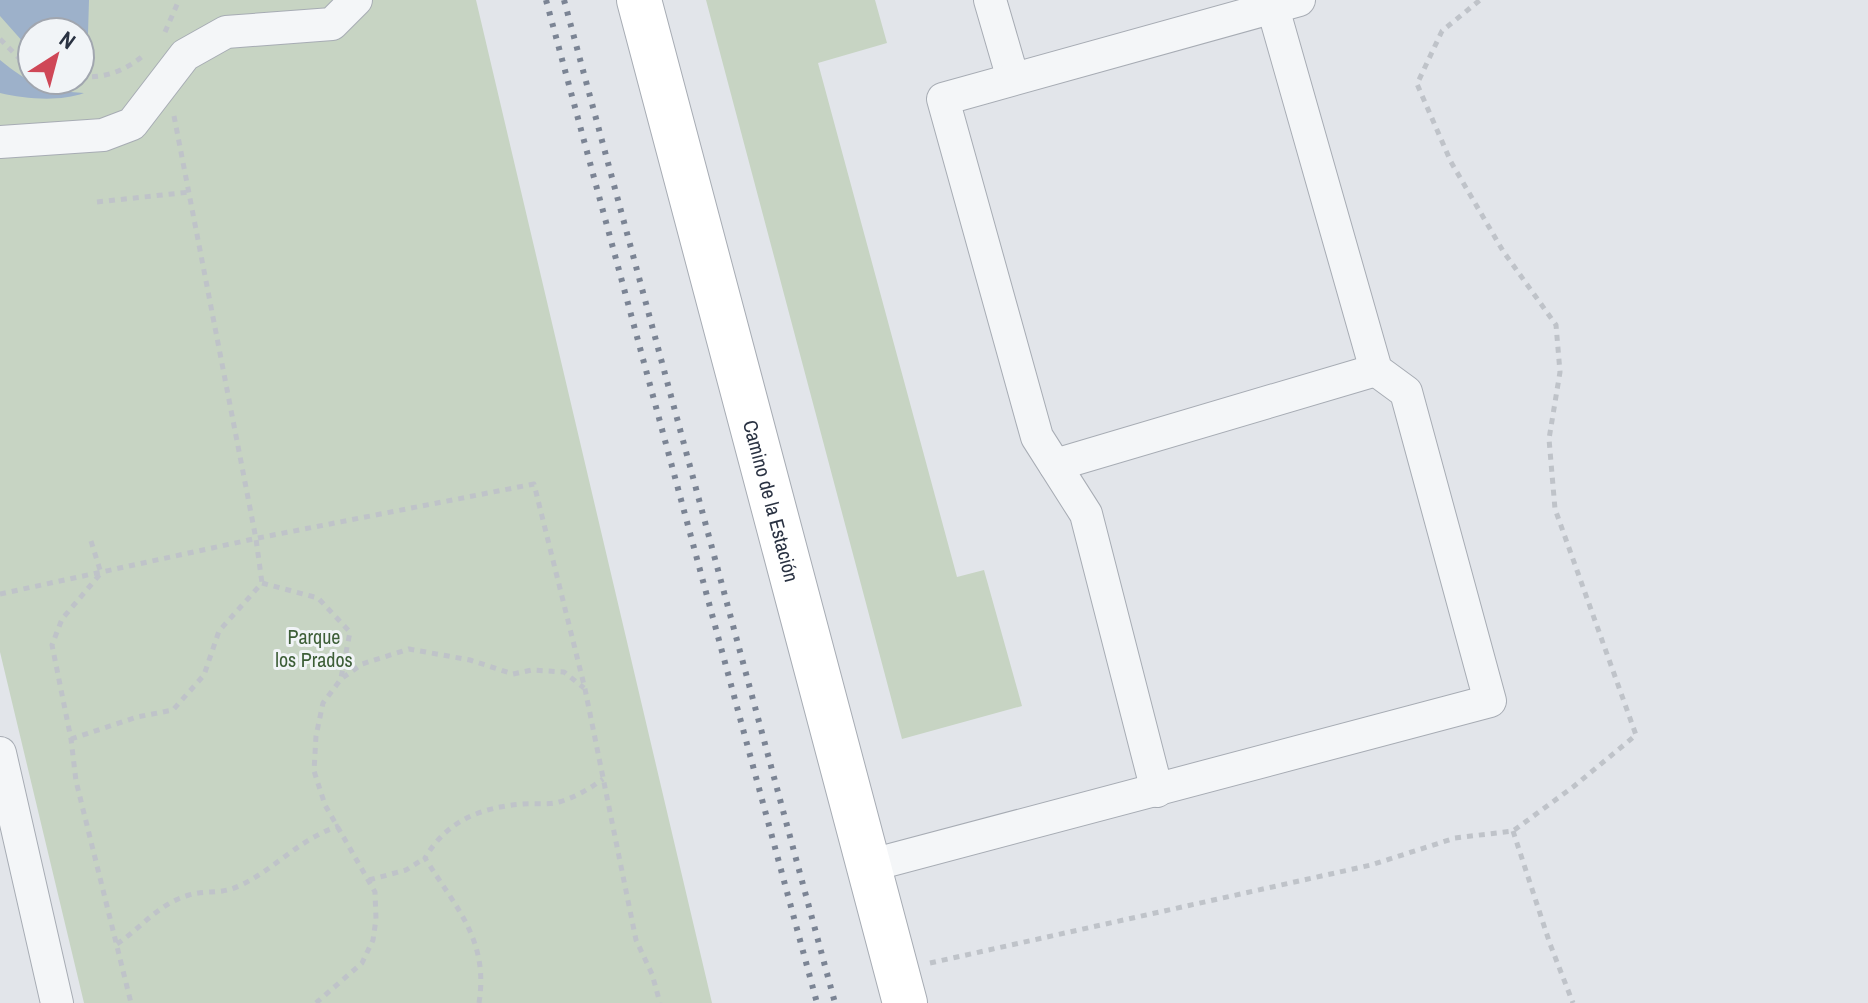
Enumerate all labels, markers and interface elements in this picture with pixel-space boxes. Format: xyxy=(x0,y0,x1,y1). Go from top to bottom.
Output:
north arrow xyxy=(16,16,96,96)
text: N xyxy=(54,24,82,56)
street label: Camino de la Estación xyxy=(737,417,806,584)
park label: Parque los Prados xyxy=(275,623,353,673)

